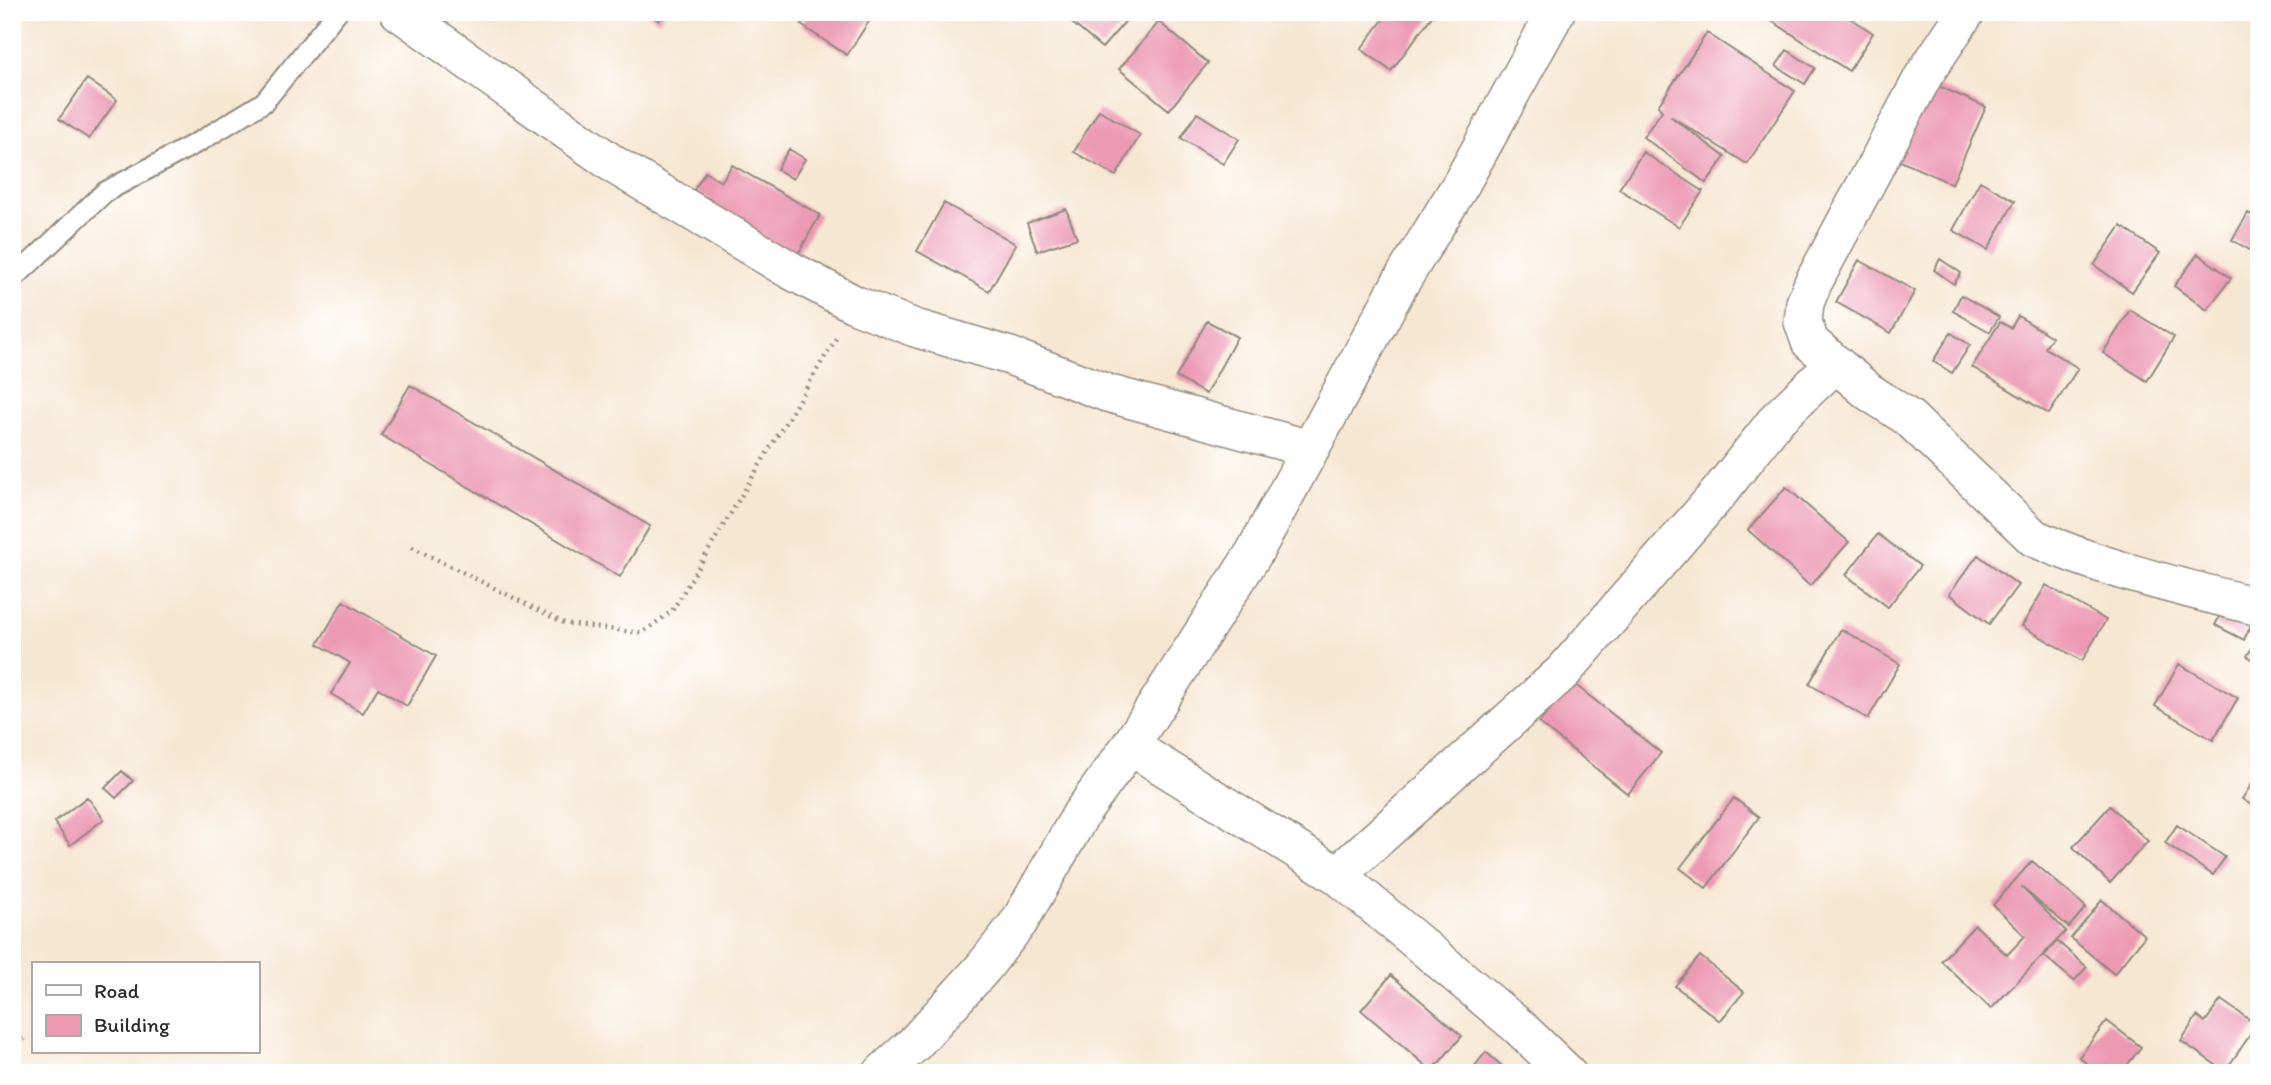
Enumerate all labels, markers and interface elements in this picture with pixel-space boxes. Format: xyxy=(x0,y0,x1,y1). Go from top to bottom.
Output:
legend xyxy=(32,962,259,1054)
text: Road xyxy=(94,978,140,1003)
text: Building xyxy=(94,1012,170,1037)

